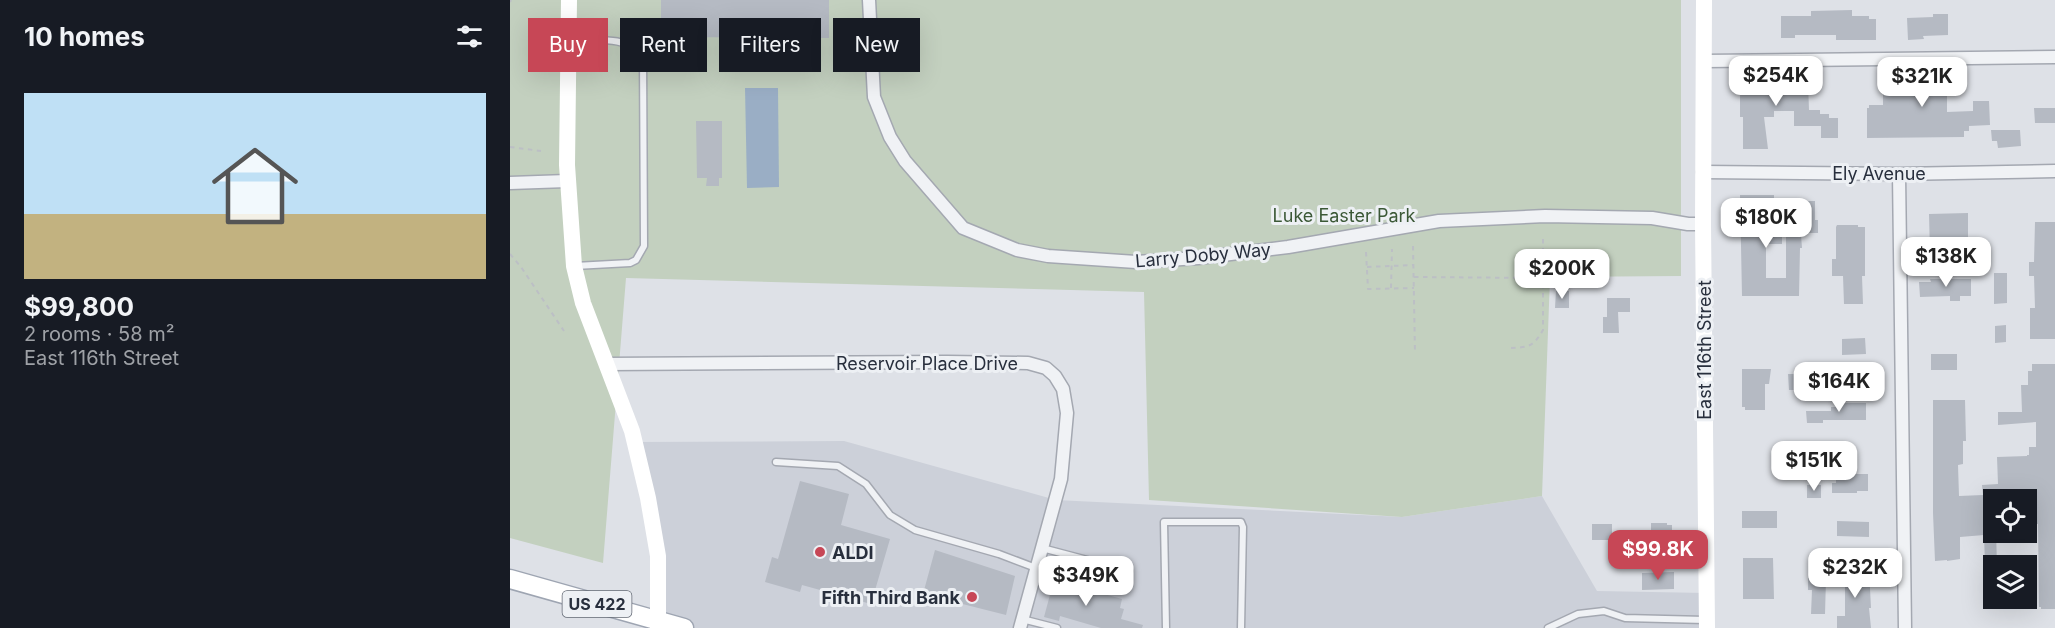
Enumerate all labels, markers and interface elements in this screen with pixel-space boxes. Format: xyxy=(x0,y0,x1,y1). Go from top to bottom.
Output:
chip: Buy xyxy=(528,18,608,72)
chip: Rent xyxy=(620,18,707,72)
chip: Filters xyxy=(719,18,821,72)
chip: New xyxy=(833,18,920,72)
icon: filters xyxy=(453,20,486,53)
text: 10 homes xyxy=(24,21,145,52)
pin: $254K xyxy=(1734,56,1818,107)
pin: $321K xyxy=(1880,57,1964,108)
text: $254K xyxy=(1743,63,1809,87)
text: $321K xyxy=(1891,64,1953,88)
icon: home xyxy=(201,132,309,240)
street label: Ely Avenue xyxy=(1832,163,1926,184)
pin: $180K xyxy=(1724,198,1808,249)
park label: Luke Easter Park xyxy=(1273,205,1416,226)
text: $180K xyxy=(1735,205,1797,229)
pin: $138K xyxy=(1904,237,1988,288)
street label: Larry Doby Way xyxy=(1134,239,1272,271)
text: $138K xyxy=(1915,244,1977,268)
pin: $200K xyxy=(1520,249,1604,300)
text: $200K xyxy=(1528,256,1596,280)
street label: East 116th Street xyxy=(1694,280,1715,420)
text: $99,800 xyxy=(24,291,134,322)
text: 2 rooms · 58 m² xyxy=(24,322,175,346)
text: East 116th Street xyxy=(24,346,179,370)
street label: Reservoir Place Drive xyxy=(836,353,1018,374)
pin: $164K xyxy=(1797,362,1881,413)
text: $164K xyxy=(1808,369,1870,393)
pin: $151K xyxy=(1772,441,1856,492)
text: $151K xyxy=(1785,448,1843,472)
map controls xyxy=(1983,489,2037,609)
button: locate xyxy=(1983,489,2037,543)
pin: $99.8K xyxy=(1609,530,1707,581)
text: $99.8K xyxy=(1622,537,1694,561)
place label: ALDI xyxy=(832,542,874,563)
marker: ALDI xyxy=(813,545,827,559)
pin: $232K xyxy=(1813,548,1897,599)
text: $232K xyxy=(1822,555,1888,579)
button: layers xyxy=(1983,555,2037,609)
pin: $349K xyxy=(1044,556,1128,607)
text: $349K xyxy=(1053,563,1119,587)
place label: Fifth Third Bank xyxy=(821,587,961,608)
marker: Fifth Third Bank xyxy=(965,590,979,604)
road number: US 422 xyxy=(562,591,632,617)

